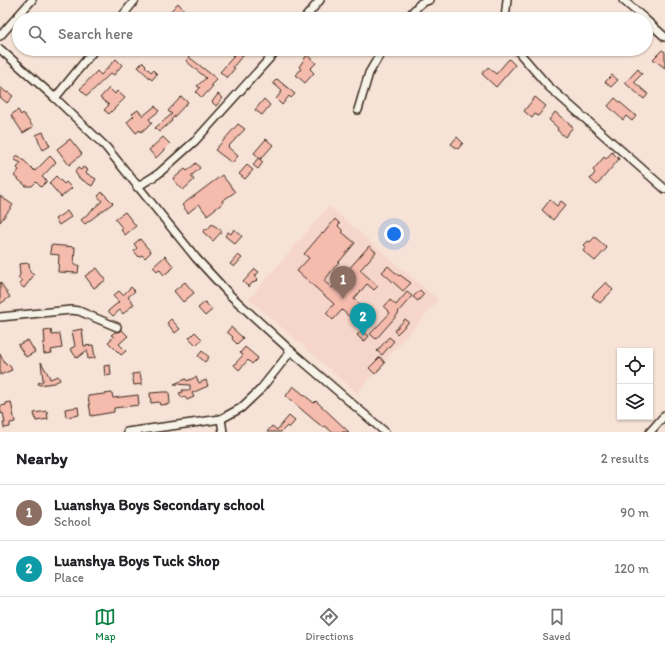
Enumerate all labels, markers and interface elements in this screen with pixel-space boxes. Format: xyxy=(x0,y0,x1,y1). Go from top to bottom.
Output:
search box xyxy=(12,12,653,56)
icon: search xyxy=(26,23,48,45)
text: Search here xyxy=(58,25,133,43)
your location xyxy=(384,224,404,244)
pin: 1 xyxy=(330,266,356,299)
pin: 2 xyxy=(350,303,376,336)
map controls xyxy=(617,348,653,420)
button: locate xyxy=(617,348,653,384)
button: layers xyxy=(617,384,653,420)
text: Nearby xyxy=(16,448,68,468)
text: 2 results xyxy=(601,451,649,466)
text: Luanshya Boys Secondary school xyxy=(54,496,265,514)
text: 1 xyxy=(26,505,32,520)
text: 90 m xyxy=(620,505,649,520)
text: School xyxy=(54,514,91,529)
text: Luanshya Boys Tuck Shop xyxy=(54,552,220,570)
text: 2 xyxy=(26,561,32,576)
text: 120 m xyxy=(614,561,649,576)
text: Place xyxy=(54,570,84,585)
tab: Map xyxy=(94,606,116,643)
tab: Directions xyxy=(305,606,354,643)
tab: Saved xyxy=(542,606,571,643)

